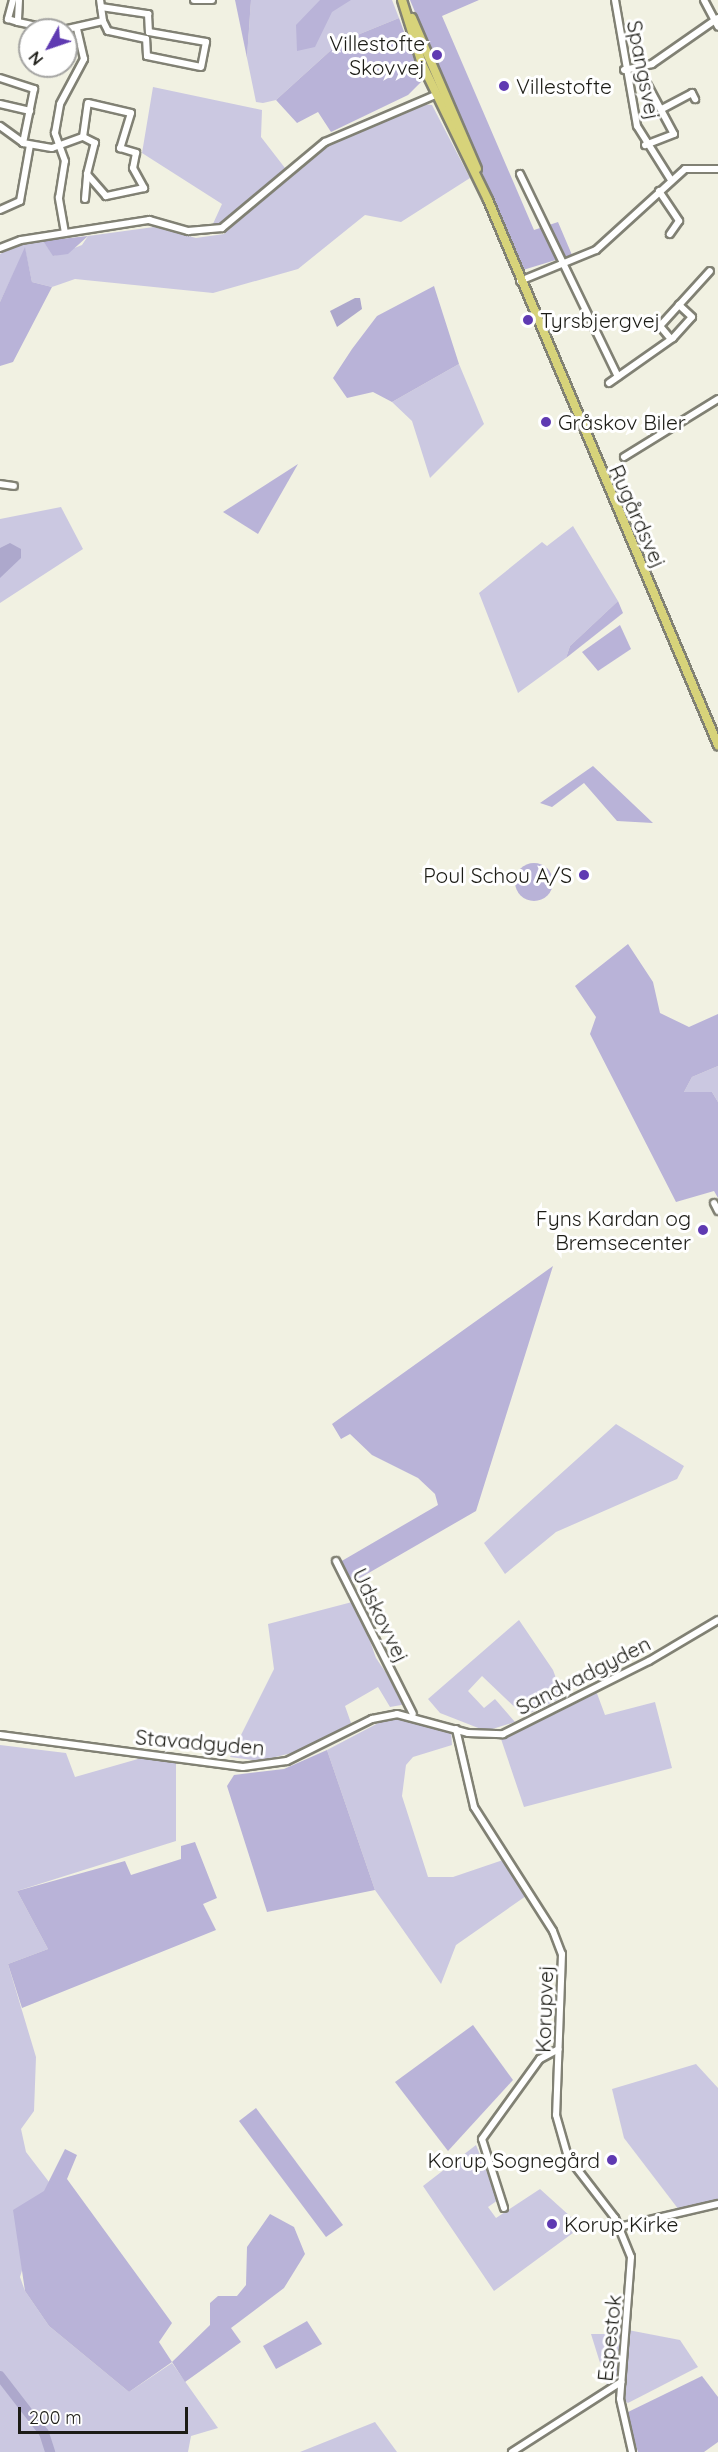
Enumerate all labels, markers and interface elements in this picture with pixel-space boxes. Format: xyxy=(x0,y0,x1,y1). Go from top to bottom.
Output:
north arrow xyxy=(18,18,78,78)
street label: Spangsvej xyxy=(622,18,666,122)
place label: Villestofte Skovvej xyxy=(329,30,425,80)
text: N xyxy=(24,47,47,69)
marker: Villestofte Skovvej xyxy=(430,48,444,62)
place label: Villestofte xyxy=(516,73,612,99)
marker: Villestofte xyxy=(497,79,511,93)
place label: Tyrsbjergvej xyxy=(540,307,660,333)
marker: Tyrsbjergvej xyxy=(521,313,535,327)
place label: Gråskov Biler xyxy=(558,409,686,435)
marker: Gråskov Biler xyxy=(539,415,553,429)
street label: Rugårdsvej xyxy=(604,461,672,571)
place label: Poul Schou A/S xyxy=(423,862,572,888)
marker: Poul Schou A/S xyxy=(577,868,591,882)
place label: Fyns Kardan og Bremsecenter xyxy=(536,1205,691,1255)
marker: Fyns Kardan og Bremsecenter xyxy=(696,1223,710,1237)
street label: Udskovvej xyxy=(347,1564,415,1666)
street label: Sandvadgyden xyxy=(512,1630,654,1720)
street label: Stavadgyden xyxy=(134,1724,266,1760)
street label: Korupvej xyxy=(530,1965,558,2053)
place label: Korup Sognegård xyxy=(428,2147,600,2173)
marker: Korup Sognegård xyxy=(605,2153,619,2167)
place label: Korup Kirke xyxy=(564,2211,678,2237)
marker: Korup Kirke xyxy=(545,2217,559,2231)
street label: Espestok xyxy=(592,2293,626,2383)
scale bar xyxy=(21,2395,190,2433)
text: 200 m xyxy=(29,2406,82,2429)

